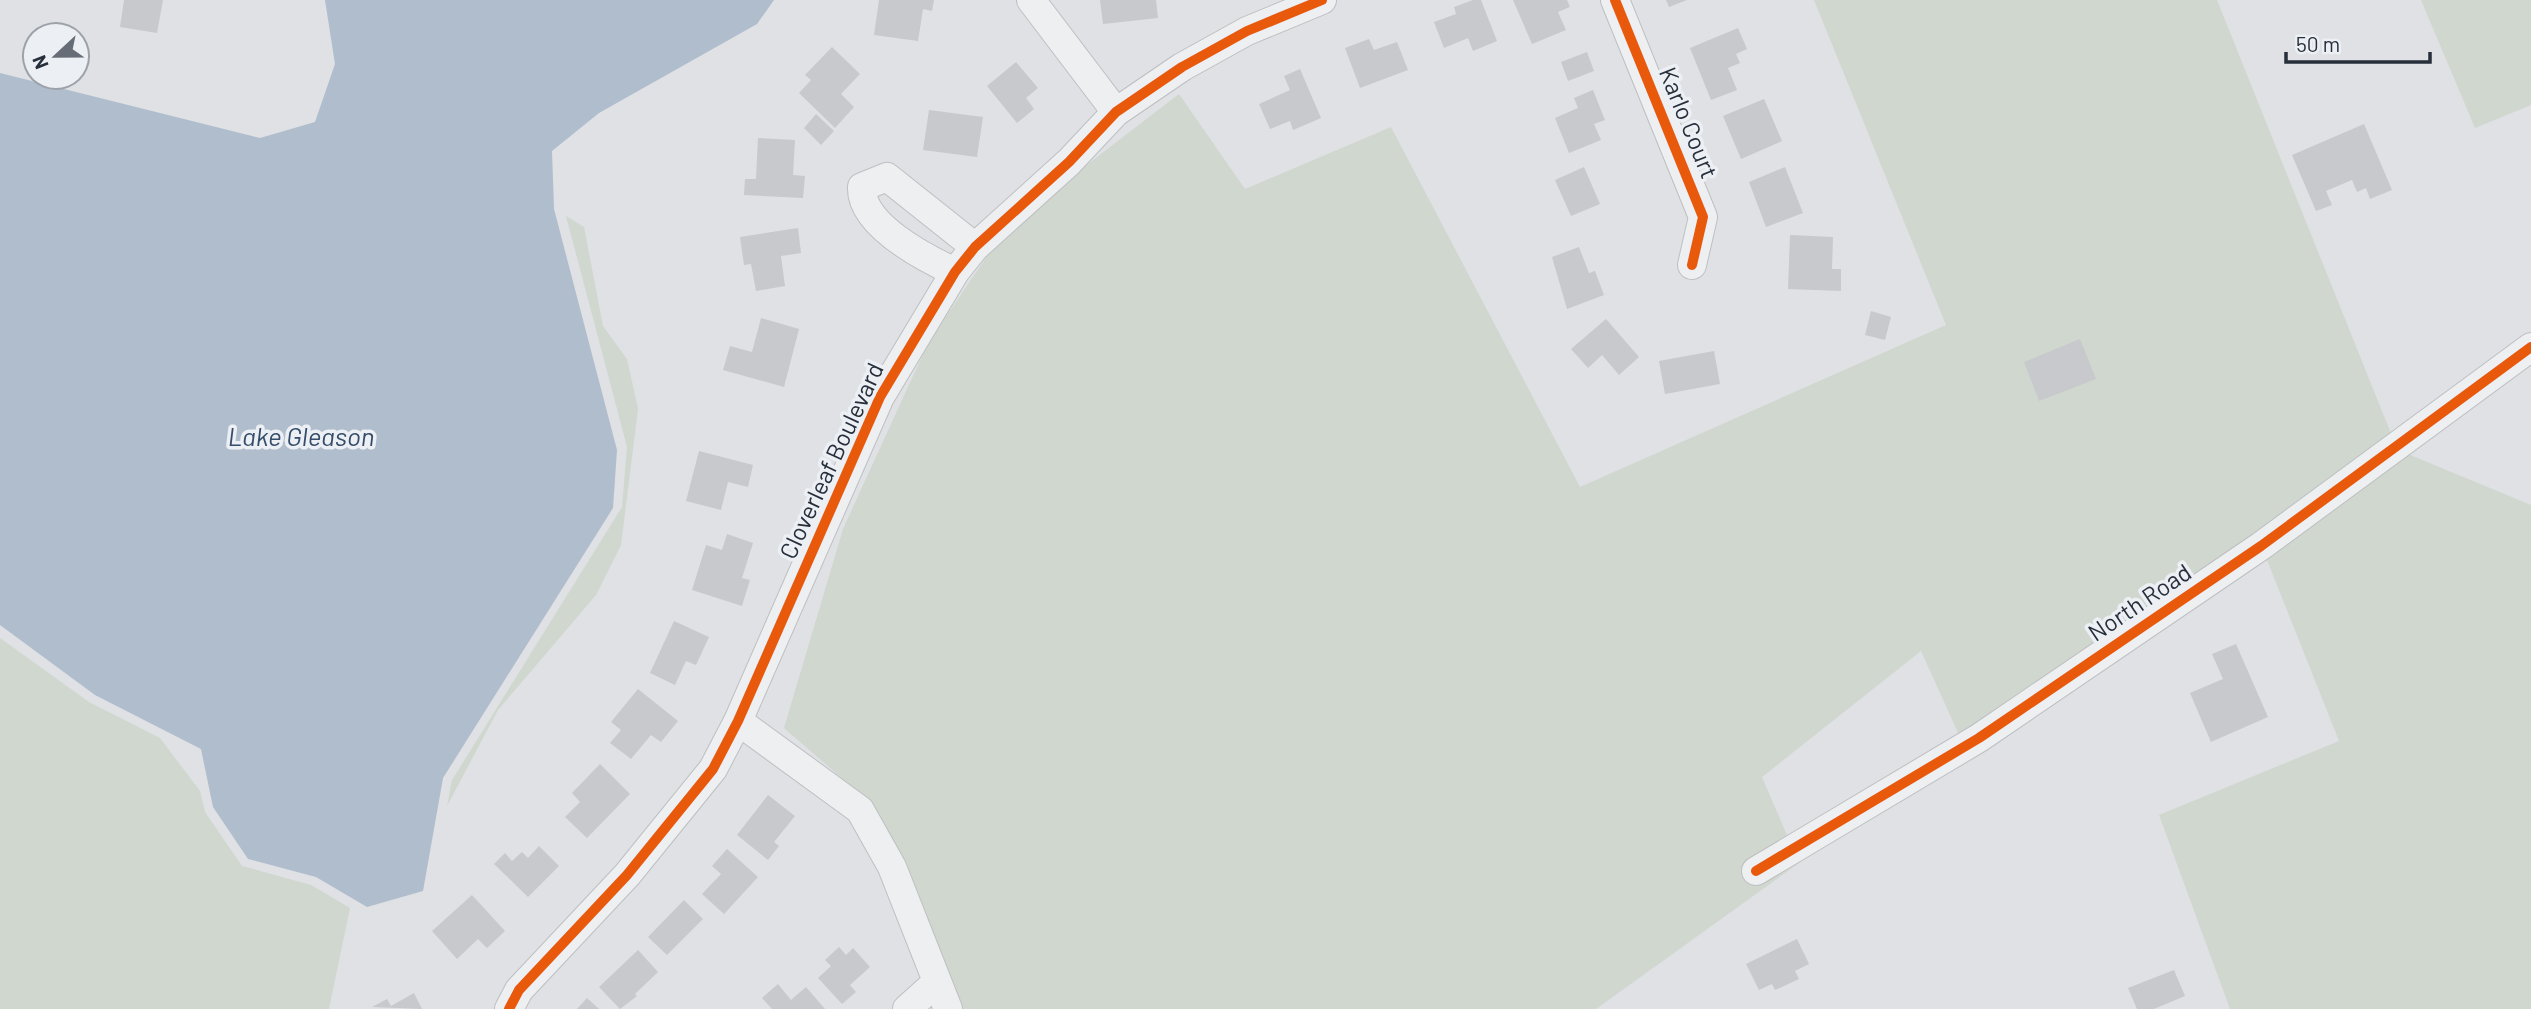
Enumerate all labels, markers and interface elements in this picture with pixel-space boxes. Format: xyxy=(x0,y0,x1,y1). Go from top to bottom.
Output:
north arrow xyxy=(21,21,91,91)
scale bar xyxy=(2286,21,2430,65)
text: 50 m xyxy=(2296,31,2340,56)
text: N xyxy=(27,52,53,73)
street label: Karlo Court xyxy=(1654,63,1725,182)
street label: Cloverleaf Boulevard xyxy=(772,358,889,563)
water label: Lake Gleason xyxy=(228,420,374,451)
street label: North Road xyxy=(2082,557,2196,647)

